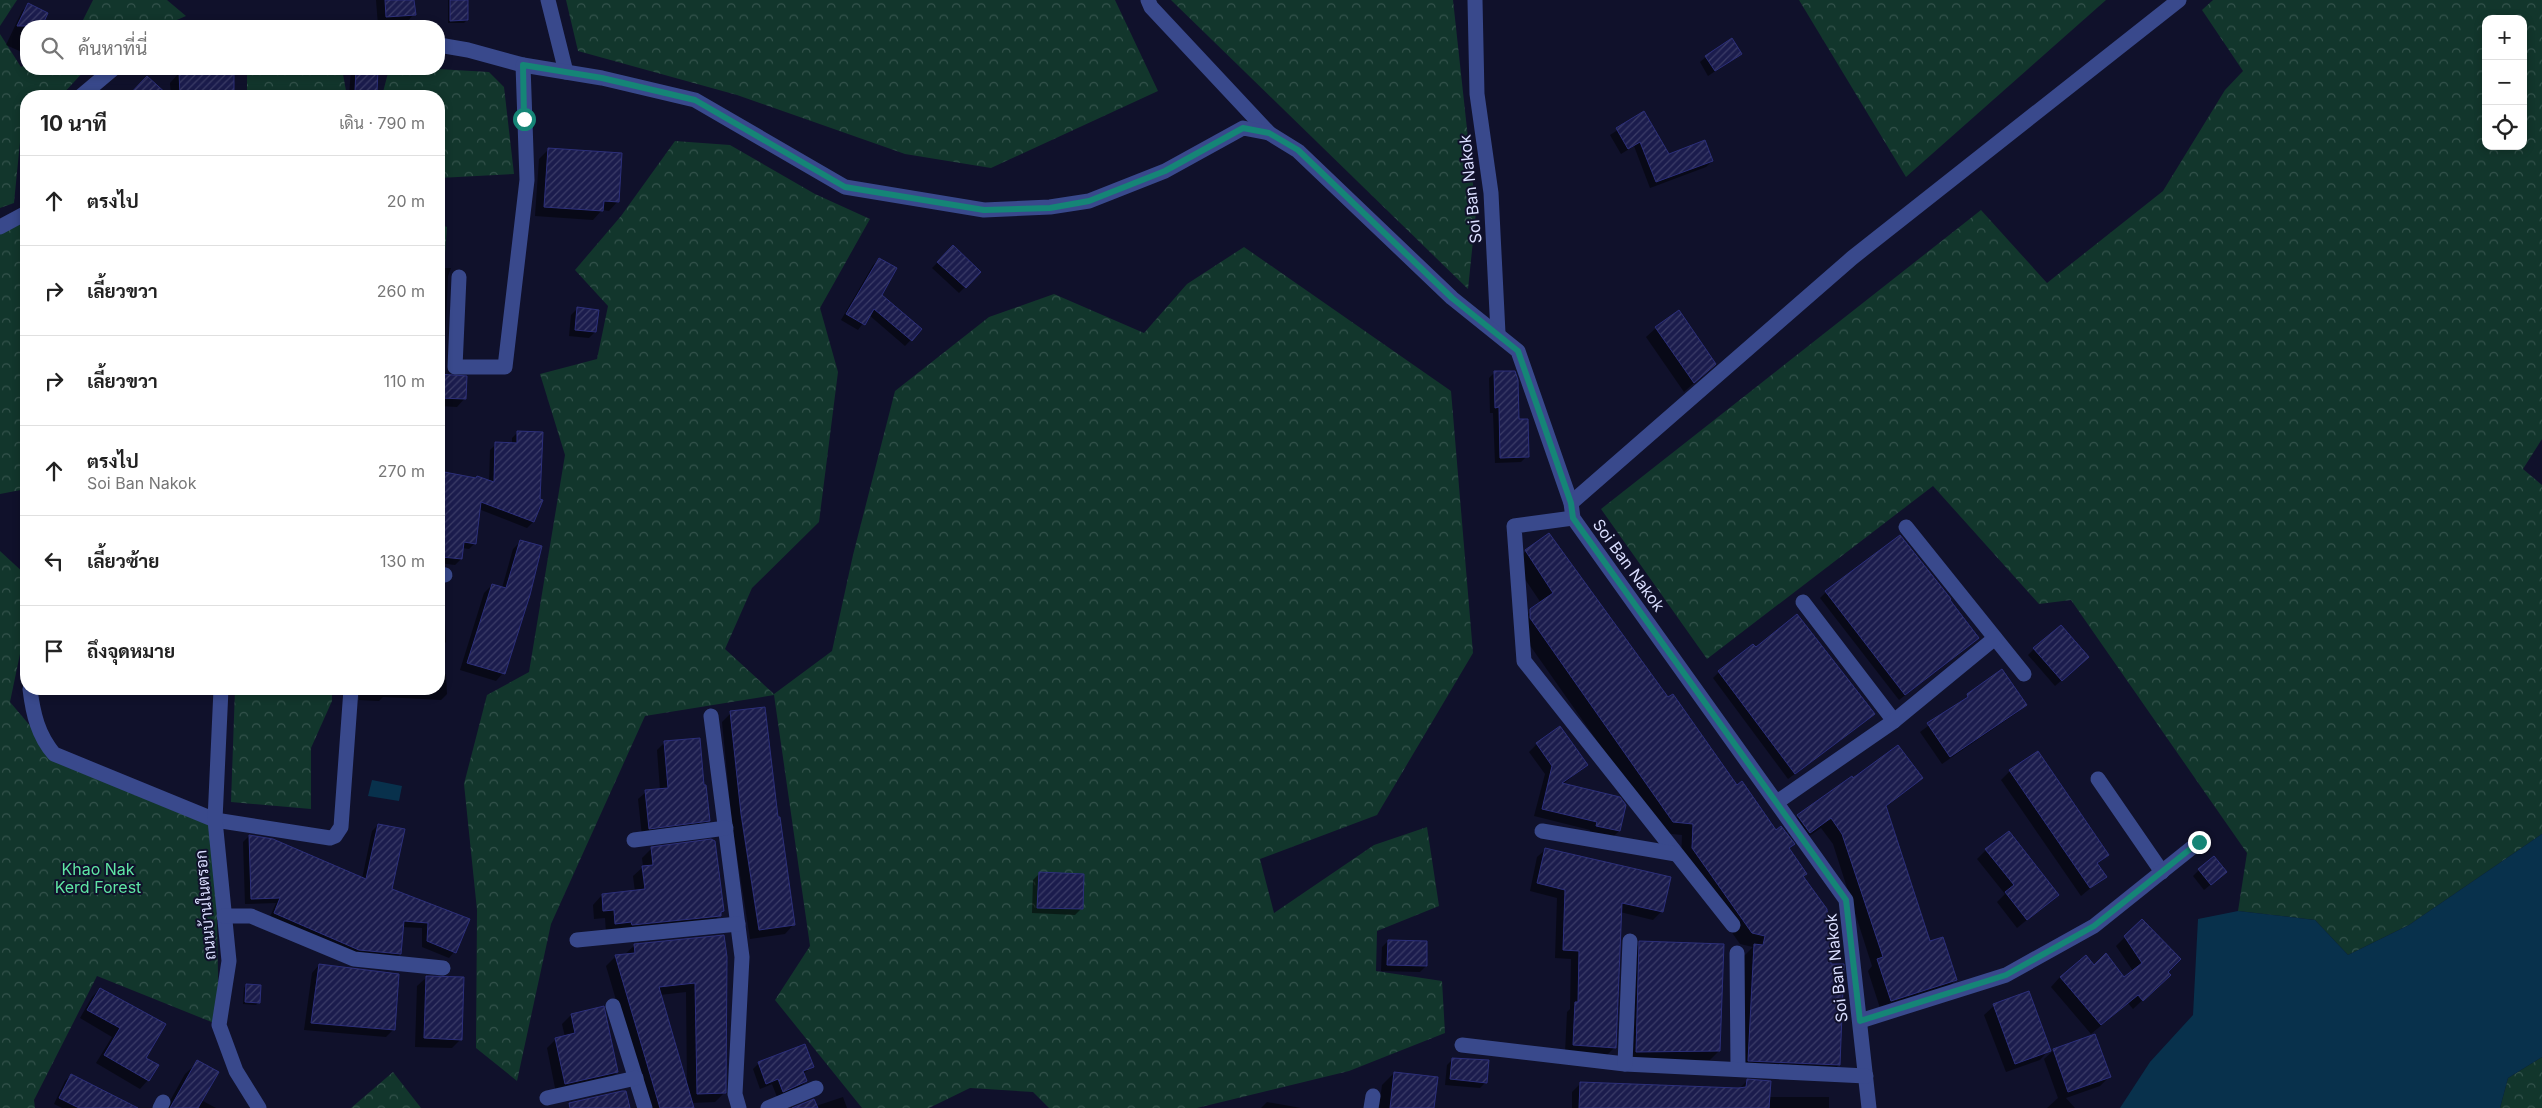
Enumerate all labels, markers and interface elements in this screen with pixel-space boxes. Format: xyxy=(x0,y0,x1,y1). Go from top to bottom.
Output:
map controls xyxy=(2482,15,2527,150)
button: + xyxy=(2482,15,2527,60)
search box xyxy=(20,20,445,75)
icon: search xyxy=(38,34,66,62)
text: ค้นหาที่นี่ xyxy=(78,37,147,60)
button: − xyxy=(2482,60,2527,105)
button: locate xyxy=(2482,105,2527,150)
route start xyxy=(513,108,536,131)
text: 10 นาที xyxy=(40,111,107,136)
text: เดิน · 790 m xyxy=(339,113,425,133)
street label: Soi Ban Nakok xyxy=(1454,133,1486,244)
icon: ahead xyxy=(40,187,68,215)
text: ตรงไป xyxy=(87,190,139,213)
text: 20 m xyxy=(387,191,425,211)
icon: right xyxy=(40,277,68,305)
text: เลี้ยวขวา xyxy=(87,280,158,303)
text: 260 m xyxy=(377,281,425,301)
icon: right xyxy=(40,367,68,395)
text: เลี้ยวขวา xyxy=(87,370,158,393)
text: 110 m xyxy=(383,371,425,391)
text: ตรงไป xyxy=(87,450,139,473)
icon: ahead xyxy=(40,457,68,485)
text: 270 m xyxy=(378,461,425,481)
text: Soi Ban Nakok xyxy=(87,473,196,493)
street label: Soi Ban Nakok xyxy=(1589,515,1669,615)
icon: left xyxy=(40,547,68,575)
text: เลี้ยวซ้าย xyxy=(87,550,159,573)
text: 130 m xyxy=(380,551,425,571)
icon: arrive xyxy=(40,637,68,665)
text: ถึงจุดหมาย xyxy=(87,640,175,663)
route end xyxy=(2188,831,2211,854)
street label: ถนนบ้านในตรอก xyxy=(189,849,220,961)
park label: Khao Nak Kerd Forest xyxy=(55,859,141,897)
street label: Soi Ban Nakok xyxy=(1820,912,1852,1023)

